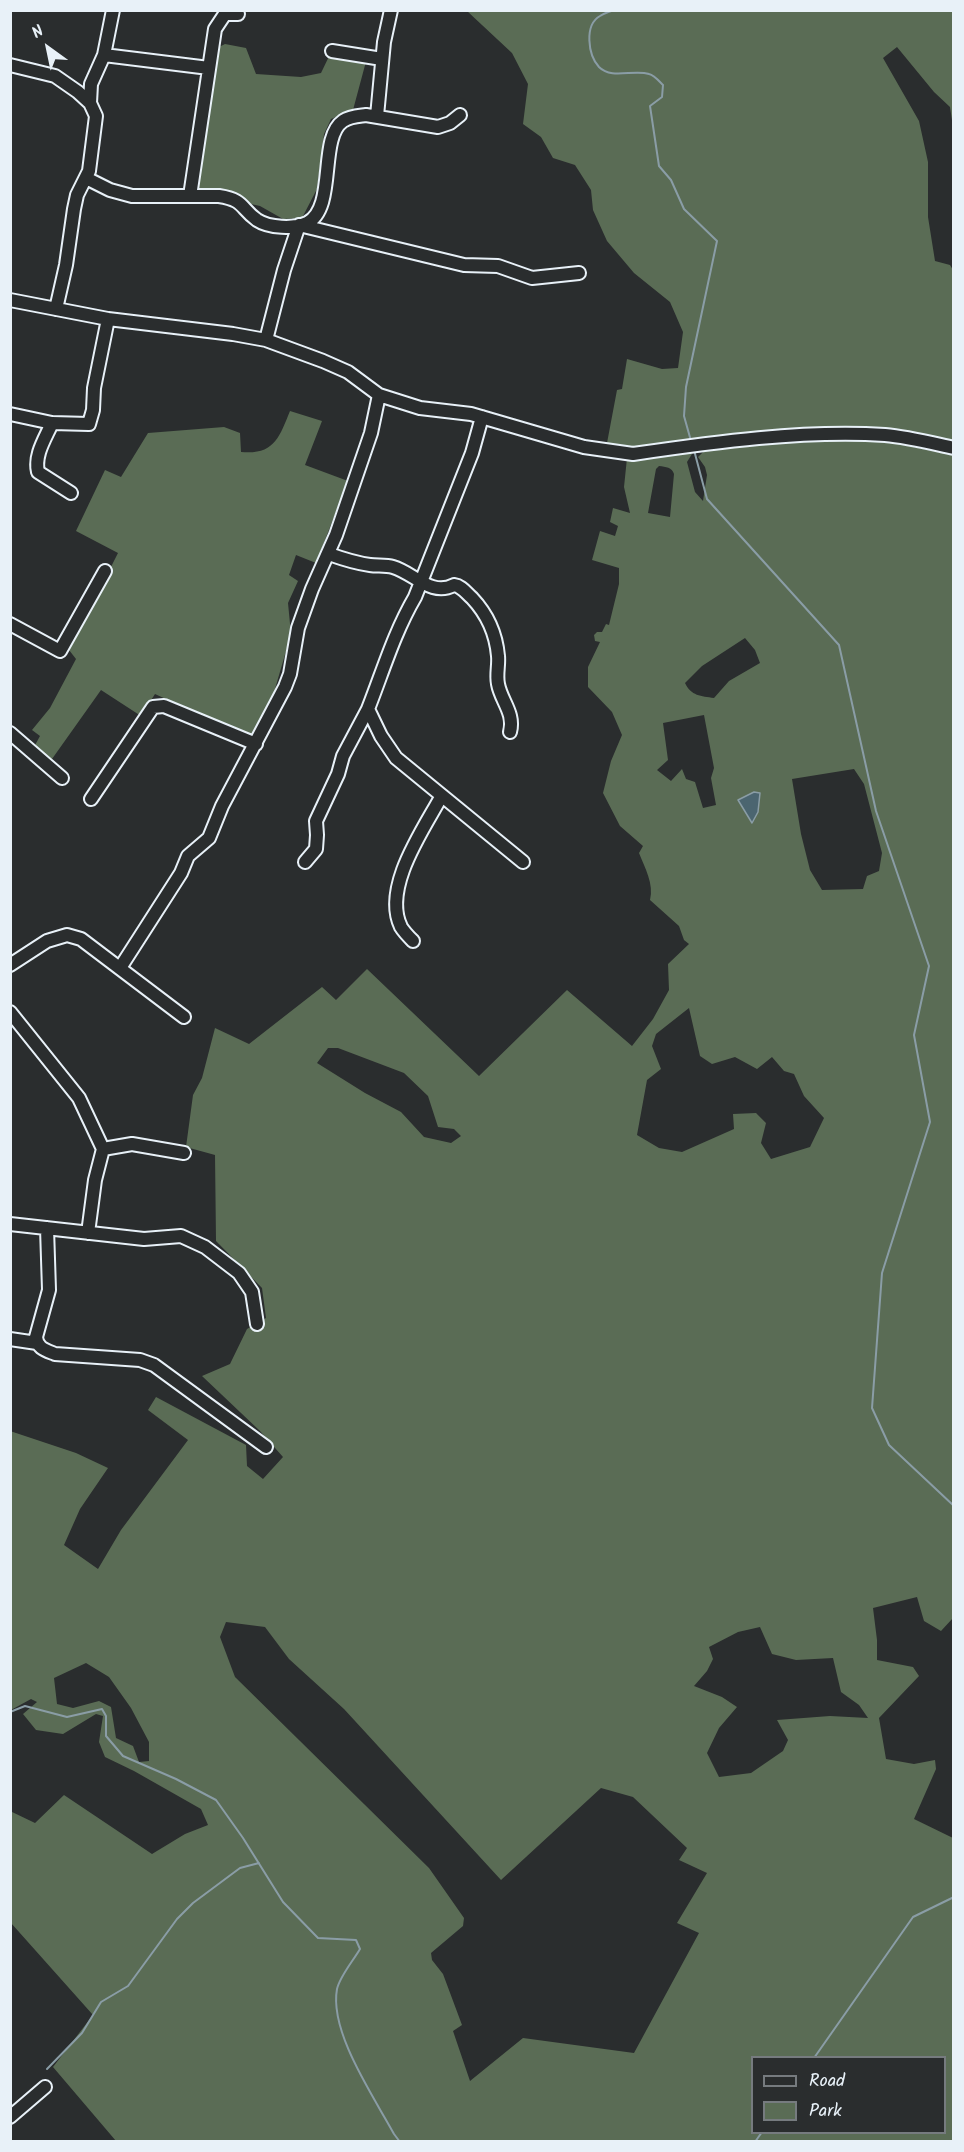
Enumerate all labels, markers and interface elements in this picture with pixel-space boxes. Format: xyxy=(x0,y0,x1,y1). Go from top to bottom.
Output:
north arrow xyxy=(18,18,78,78)
text: N xyxy=(27,19,49,46)
legend xyxy=(751,2056,946,2134)
text: Road xyxy=(809,2067,845,2096)
text: Park xyxy=(809,2097,842,2126)

